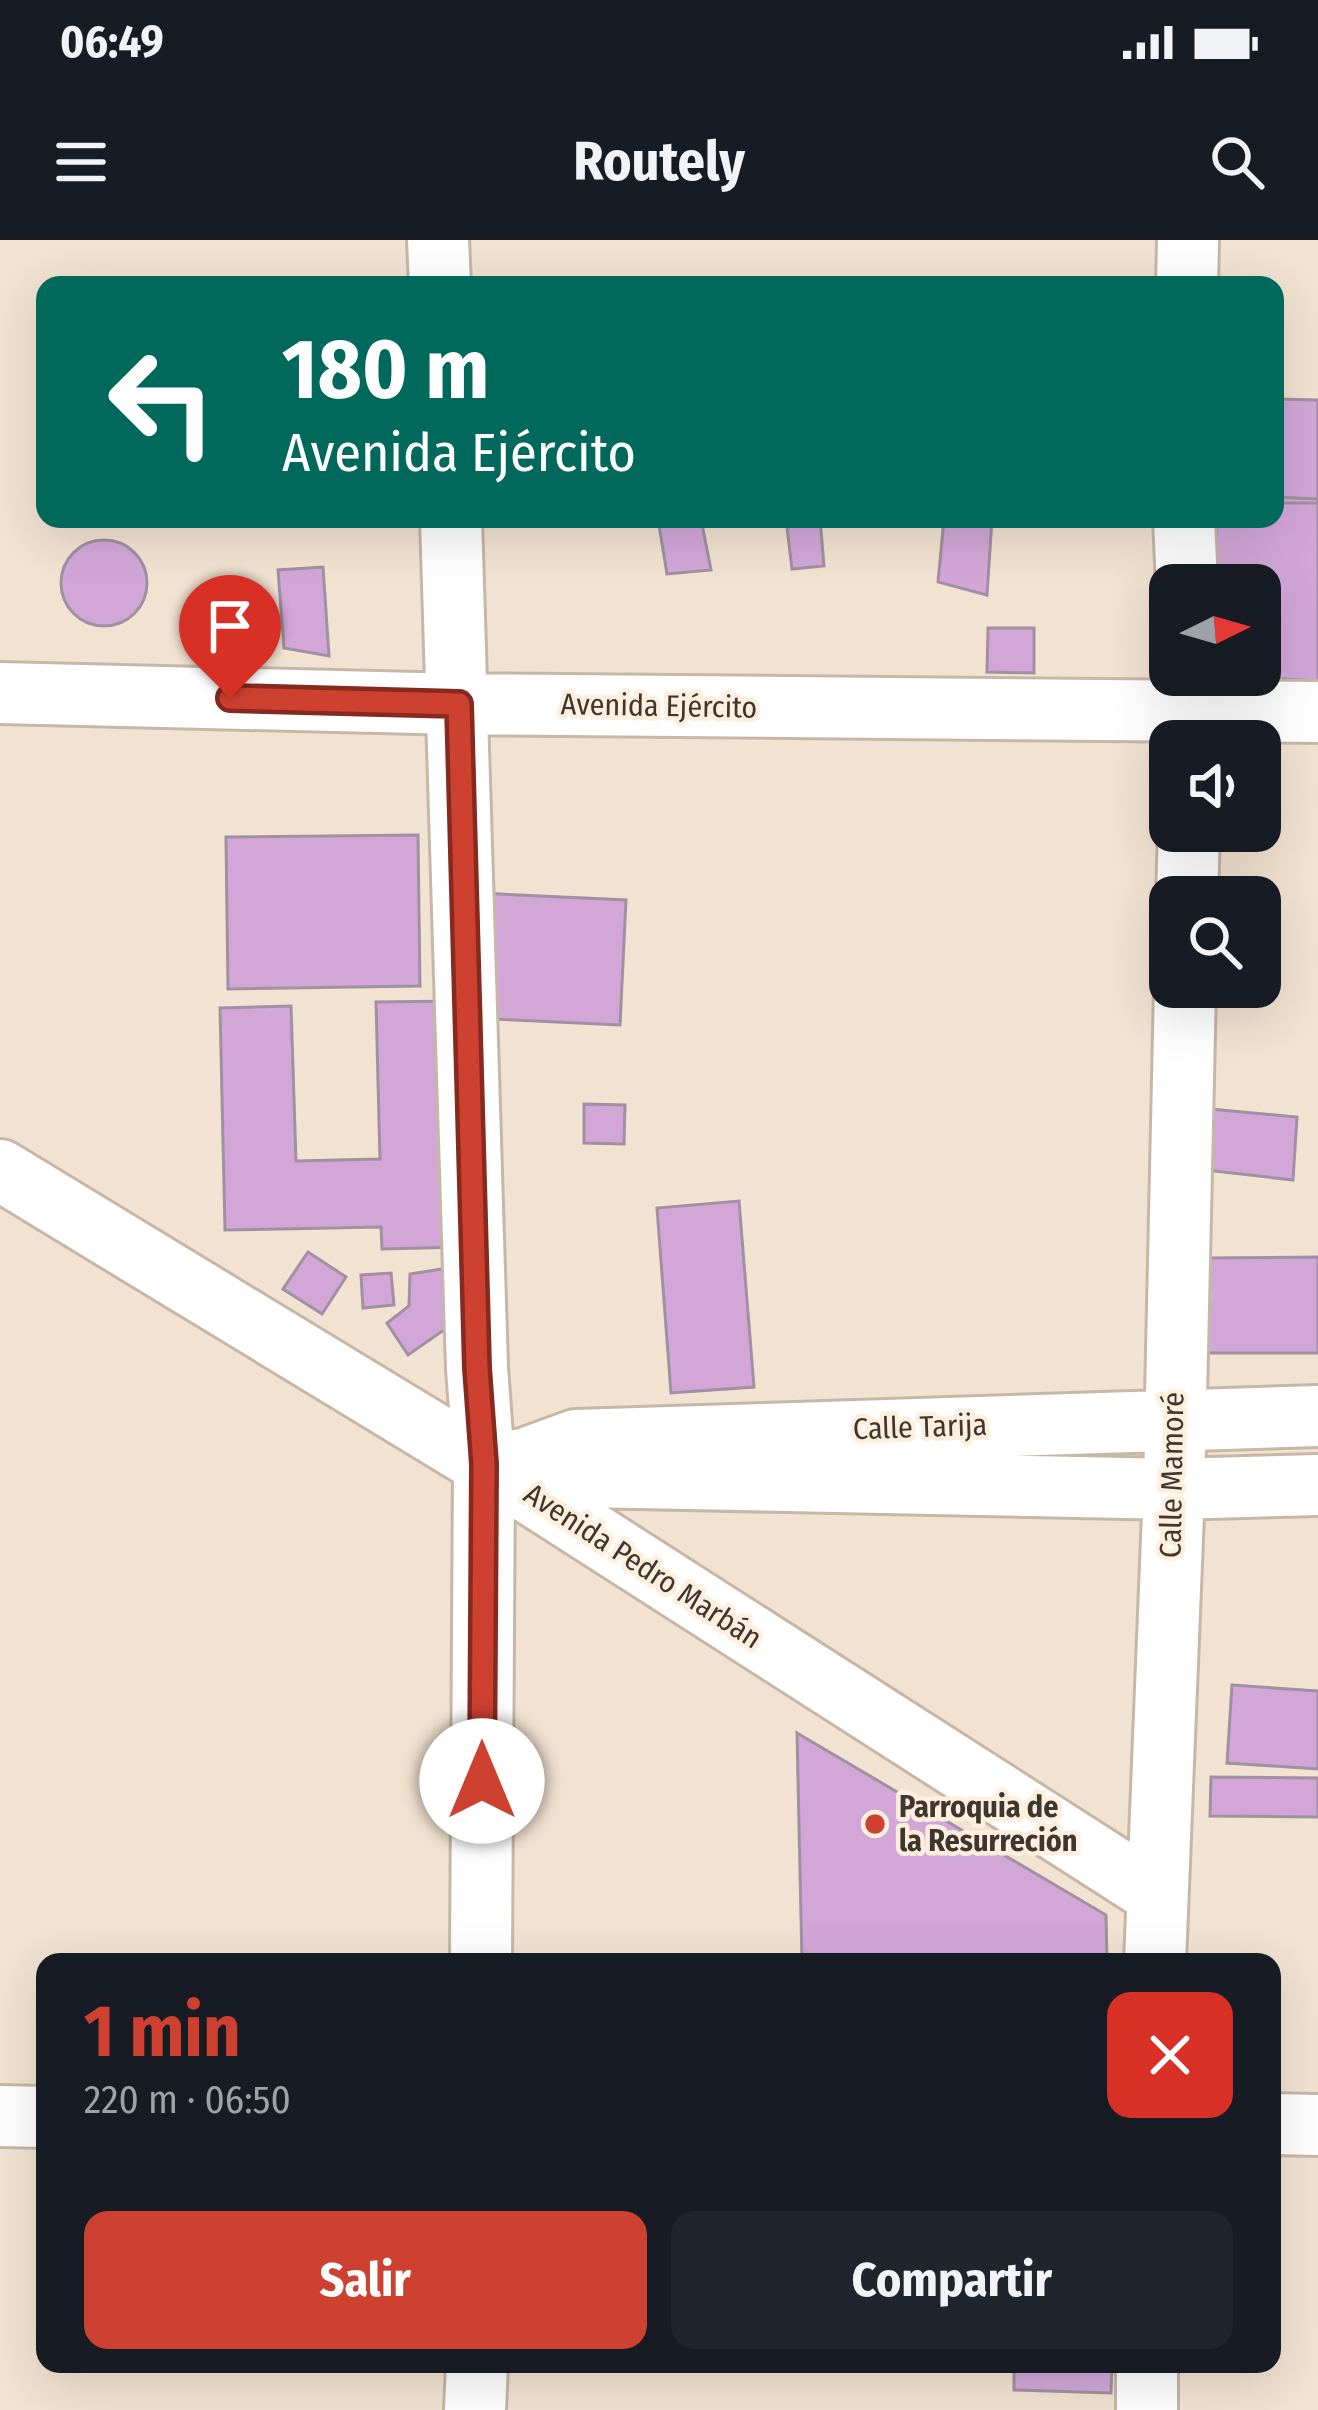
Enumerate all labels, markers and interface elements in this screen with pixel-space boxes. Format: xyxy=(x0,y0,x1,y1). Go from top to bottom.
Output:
text: 06:49 xyxy=(60,15,164,69)
icon: menu xyxy=(48,129,114,195)
icon: search xyxy=(1204,129,1270,195)
text: Routely xyxy=(573,130,745,194)
text: 180 m xyxy=(282,319,489,420)
icon: left xyxy=(84,324,240,480)
text: Avenida Ejército xyxy=(282,421,636,485)
north arrow xyxy=(1149,564,1281,696)
map controls xyxy=(1149,564,1281,1008)
pin xyxy=(179,575,281,698)
icon: arrive xyxy=(197,593,263,659)
street label: Avenida Ejército xyxy=(560,686,758,726)
button: sound xyxy=(1149,720,1281,852)
button: search xyxy=(1149,876,1281,1008)
street label: Calle Mamoré xyxy=(1153,1392,1191,1558)
street label: Calle Tarija xyxy=(852,1407,988,1447)
street label: Avenida Pedro Marbán xyxy=(518,1476,768,1656)
position arrow xyxy=(419,1718,545,1844)
place label: Parroquia de la Resurreción xyxy=(899,1789,1077,1859)
marker: Parroquia de la Resurreción xyxy=(862,1811,888,1837)
text: 1 min xyxy=(84,1989,241,2075)
button: close xyxy=(1107,1992,1233,2118)
text: 220 m · 06:50 xyxy=(84,2077,291,2123)
button: Salir xyxy=(84,2211,647,2349)
button: Compartir xyxy=(671,2211,1233,2349)

